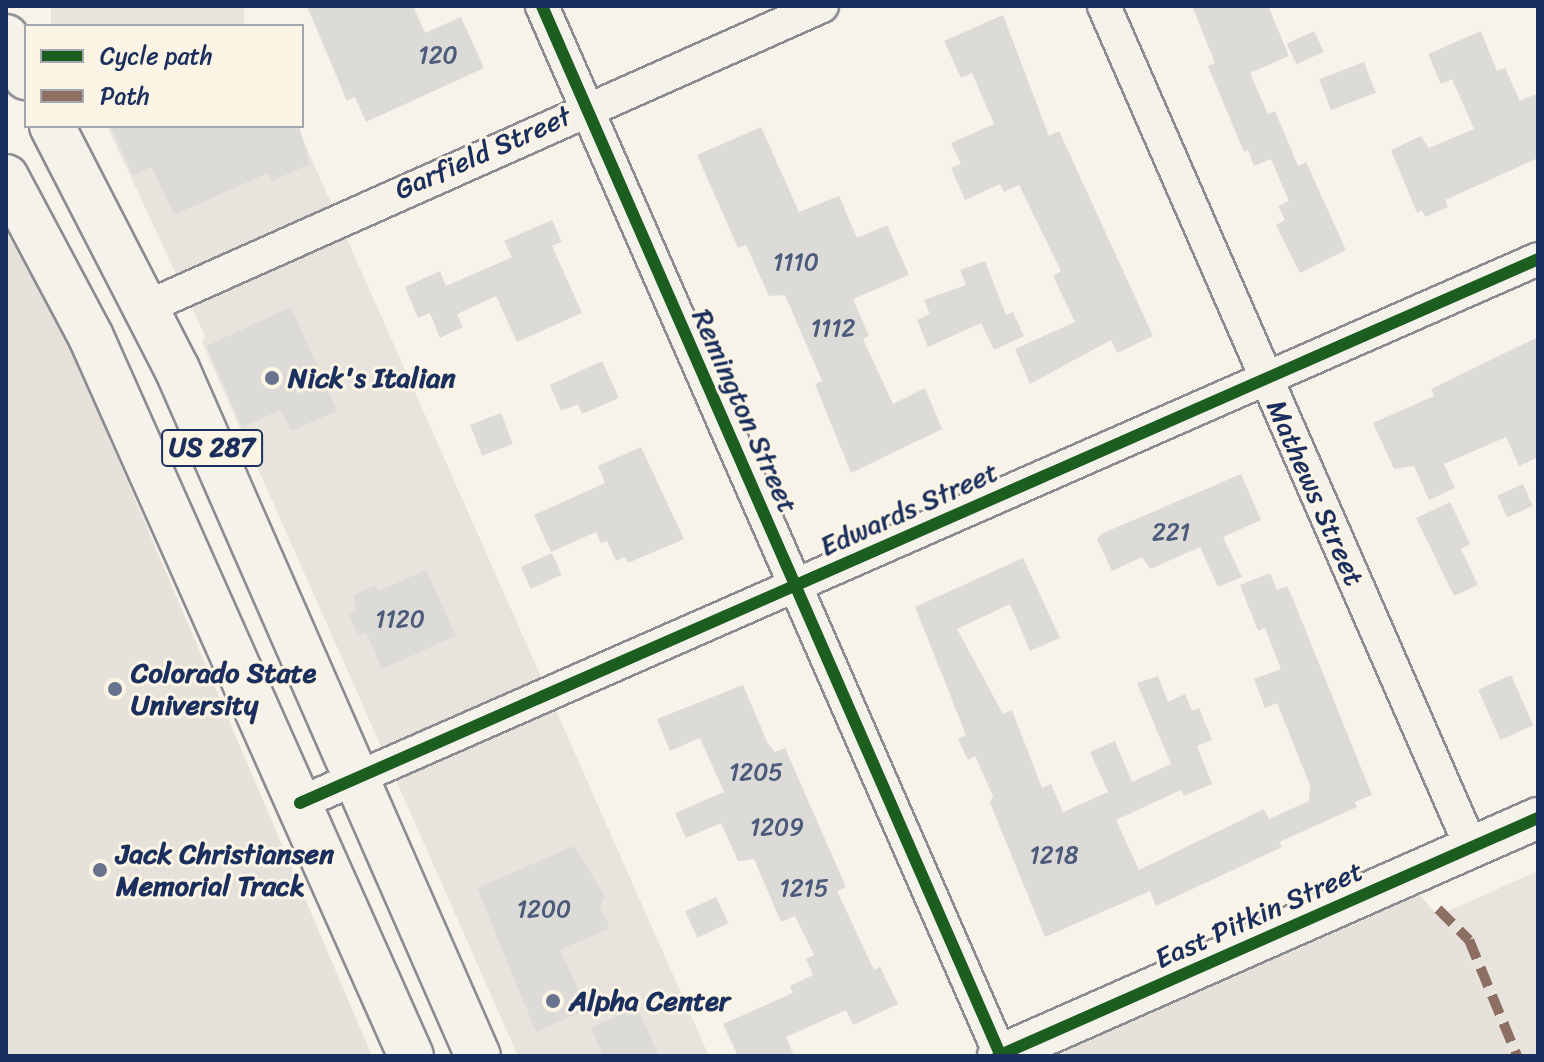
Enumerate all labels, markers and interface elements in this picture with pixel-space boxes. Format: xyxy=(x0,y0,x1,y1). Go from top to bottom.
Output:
legend xyxy=(24,24,304,128)
text: Cycle path xyxy=(100,35,213,77)
house number: 120 xyxy=(418,42,458,70)
text: Path xyxy=(100,75,150,117)
street label: Garfield Street xyxy=(390,99,576,207)
house number: 1110 xyxy=(773,249,819,277)
street label: Remington Street xyxy=(685,304,805,518)
house number: 1112 xyxy=(811,315,855,343)
place label: Nick's Italian xyxy=(288,361,456,395)
marker: Nick's Italian xyxy=(263,369,281,387)
street label: Mathews Street xyxy=(1259,395,1371,591)
road number: US 287 xyxy=(160,426,264,470)
street label: Edwards Street xyxy=(815,455,1003,563)
house number: 221 xyxy=(1152,519,1190,547)
house number: 1120 xyxy=(375,606,425,634)
place label: Colorado State University xyxy=(131,656,317,722)
marker: Colorado State University xyxy=(106,680,124,698)
house number: 1205 xyxy=(729,759,783,787)
house number: 1209 xyxy=(750,814,804,842)
place label: Jack Christiansen Memorial Track xyxy=(116,837,332,903)
house number: 1218 xyxy=(1030,842,1078,870)
street label: East Pitkin Street xyxy=(1149,854,1369,976)
marker: Jack Christiansen Memorial Track xyxy=(91,861,109,879)
house number: 1215 xyxy=(779,875,829,903)
house number: 1200 xyxy=(517,896,571,924)
place label: Alpha Center xyxy=(569,984,731,1018)
marker: Alpha Center xyxy=(544,992,562,1010)

